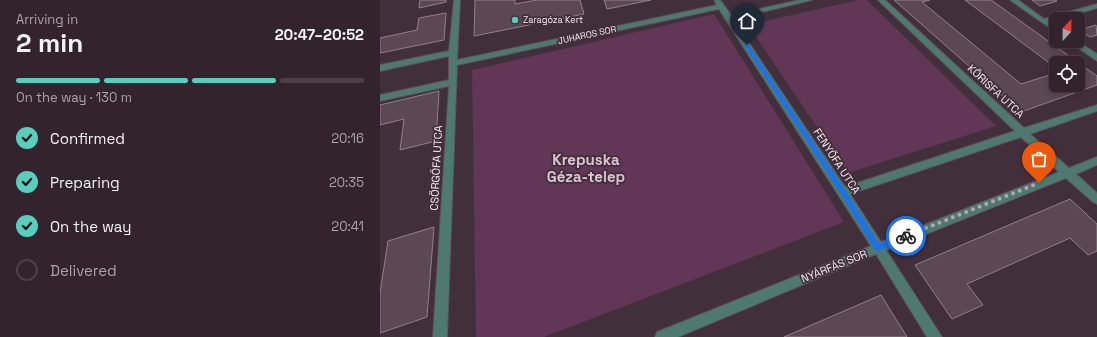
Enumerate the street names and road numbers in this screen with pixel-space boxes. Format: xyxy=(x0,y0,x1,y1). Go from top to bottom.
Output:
street label: JUHAROS SOR xyxy=(557,23,618,47)
street label: KŐRISFA UTCA xyxy=(965,60,1028,121)
street label: CSÖRGŐFA UTCA xyxy=(426,125,445,211)
street label: FENYŐFA UTCA xyxy=(811,125,864,197)
street label: NYÁRFÁS SOR xyxy=(799,246,869,286)

